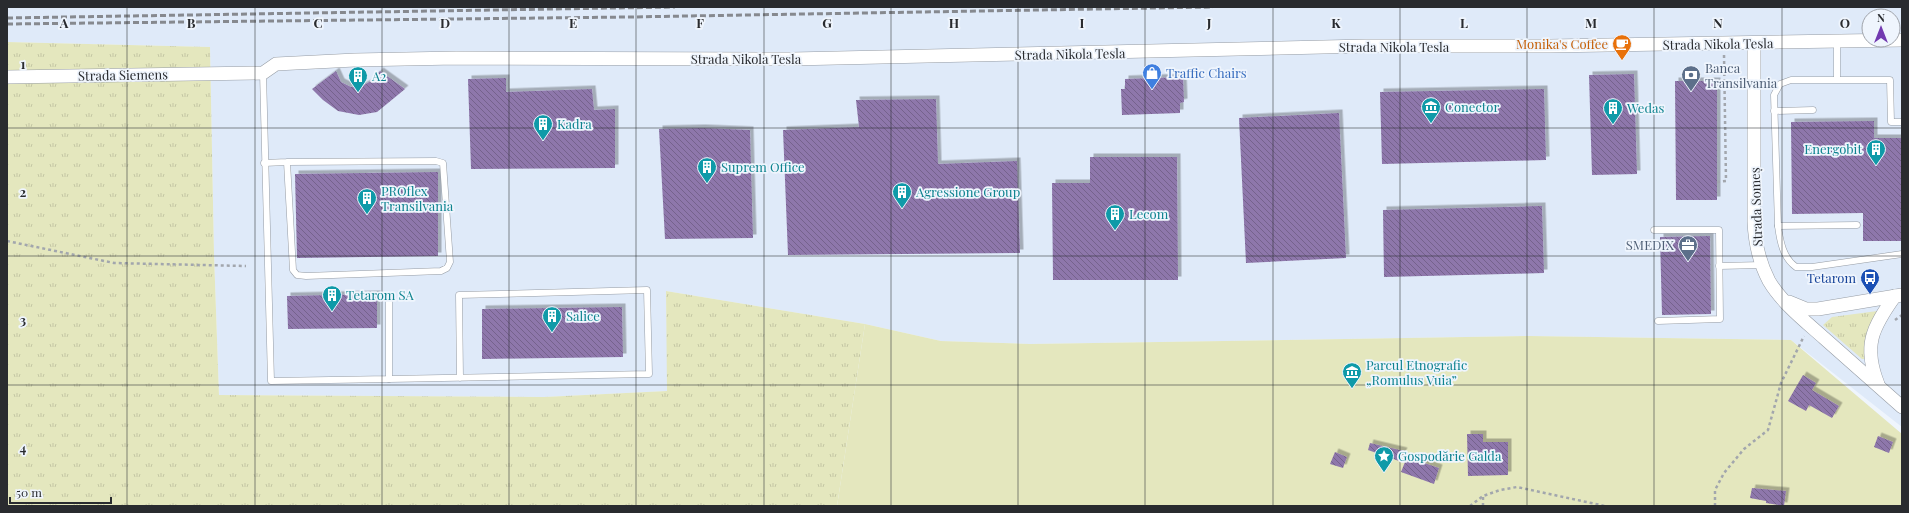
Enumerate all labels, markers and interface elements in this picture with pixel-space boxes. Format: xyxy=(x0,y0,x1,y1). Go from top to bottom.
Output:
north arrow xyxy=(1861,8,1901,48)
text: N xyxy=(1877,10,1885,25)
text: A xyxy=(59,14,69,31)
text: B xyxy=(187,14,196,31)
text: C xyxy=(313,14,323,31)
text: D xyxy=(440,14,450,31)
text: E xyxy=(569,14,577,31)
text: F xyxy=(696,14,704,31)
text: G xyxy=(822,14,832,31)
text: H xyxy=(949,14,959,31)
text: I xyxy=(1080,14,1085,31)
text: J xyxy=(1206,14,1212,31)
text: K xyxy=(1331,14,1341,31)
text: L xyxy=(1460,14,1468,31)
text: M xyxy=(1585,14,1597,31)
text: N xyxy=(1713,14,1723,31)
text: O xyxy=(1840,14,1850,31)
cafe icon: Monika's Coffee xyxy=(1611,33,1633,61)
street label: Strada Nikola Tesla xyxy=(1663,34,1774,53)
place label: Monika's Coffee xyxy=(1516,35,1608,52)
street label: Strada Nikola Tesla xyxy=(1339,38,1450,55)
street label: Strada Nikola Tesla xyxy=(1015,44,1126,63)
street label: Strada Nikola Tesla xyxy=(691,50,802,67)
text: 1 xyxy=(21,55,26,72)
place label: Banca Transilvania xyxy=(1705,59,1778,91)
shop icon: Traffic Chairs xyxy=(1141,62,1163,90)
place label: Traffic Chairs xyxy=(1166,64,1247,81)
bank icon: Banca Transilvania xyxy=(1680,64,1702,92)
street label: Strada Siemens xyxy=(78,65,168,84)
building icon: A2 xyxy=(347,65,369,93)
place label: A2 xyxy=(371,67,386,84)
museum icon: Conector xyxy=(1420,96,1442,124)
building icon: Wedas xyxy=(1602,97,1624,125)
place label: Conector xyxy=(1445,98,1499,115)
place label: Wedas xyxy=(1626,99,1664,116)
building icon: Kadra xyxy=(532,113,554,141)
place label: Kadra xyxy=(557,115,592,132)
building icon: Energobit xyxy=(1865,138,1887,166)
place label: Energobit xyxy=(1804,140,1862,157)
building icon: Suprem Office xyxy=(696,156,718,184)
place label: Suprem Office xyxy=(721,158,805,175)
street label: Strada Someș xyxy=(1746,167,1765,247)
building icon: Agressione Group xyxy=(891,181,913,209)
place label: PROflex Transilvania xyxy=(381,182,454,214)
text: 2 xyxy=(20,183,27,200)
place label: Agressione Group xyxy=(915,183,1020,200)
building icon: PROflex Transilvania xyxy=(356,187,378,215)
building icon: Lecom xyxy=(1104,203,1126,231)
place label: Lecom xyxy=(1129,205,1169,222)
office icon: SMEDIX xyxy=(1677,234,1699,262)
place label: SMEDIX xyxy=(1626,236,1675,253)
bus stop icon: Tetarom xyxy=(1859,267,1881,295)
place label: Tetarom xyxy=(1807,269,1856,286)
building icon: Tetarom SA xyxy=(321,284,343,312)
place label: Tetarom SA xyxy=(346,286,415,303)
building icon: Salice xyxy=(541,305,563,333)
place label: Salice xyxy=(566,307,600,324)
text: 3 xyxy=(20,311,26,328)
place label: Parcul Etnografic „Romulus Vuia” xyxy=(1366,356,1467,388)
museum icon: Parcul Etnografic „Romulus Vuia” xyxy=(1341,361,1363,389)
text: 4 xyxy=(20,439,27,456)
place icon: Gospodărie Galda xyxy=(1373,445,1395,473)
place label: Gospodărie Galda xyxy=(1398,447,1502,464)
scale bar xyxy=(10,479,111,505)
text: 50 m xyxy=(16,484,42,500)

